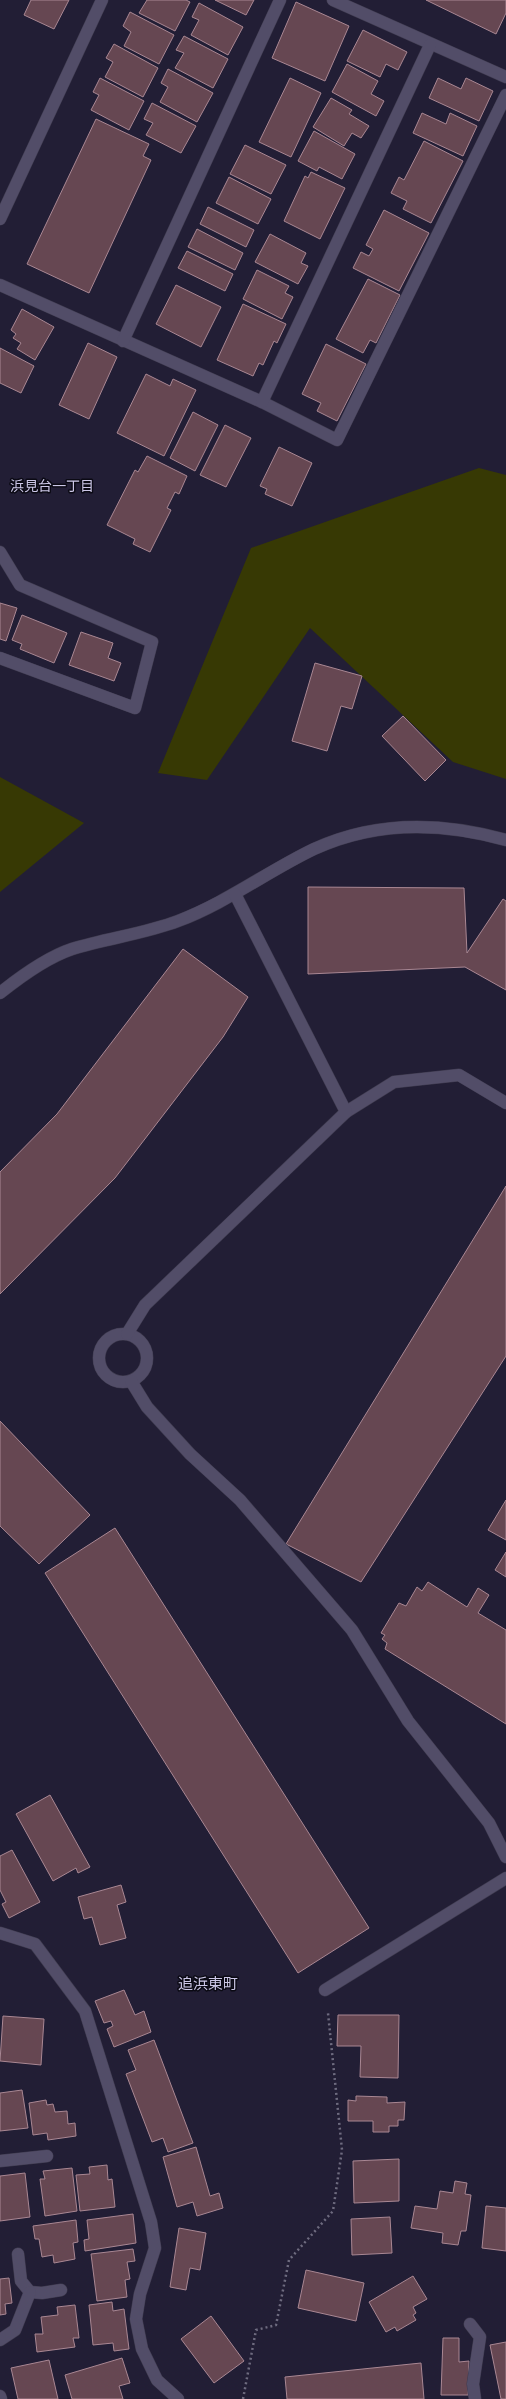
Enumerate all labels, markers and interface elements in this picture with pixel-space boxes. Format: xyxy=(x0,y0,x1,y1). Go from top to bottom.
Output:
district label: 浜見台一丁目 xyxy=(10,477,94,495)
district label: 追浜東町 xyxy=(178,1974,238,1993)

